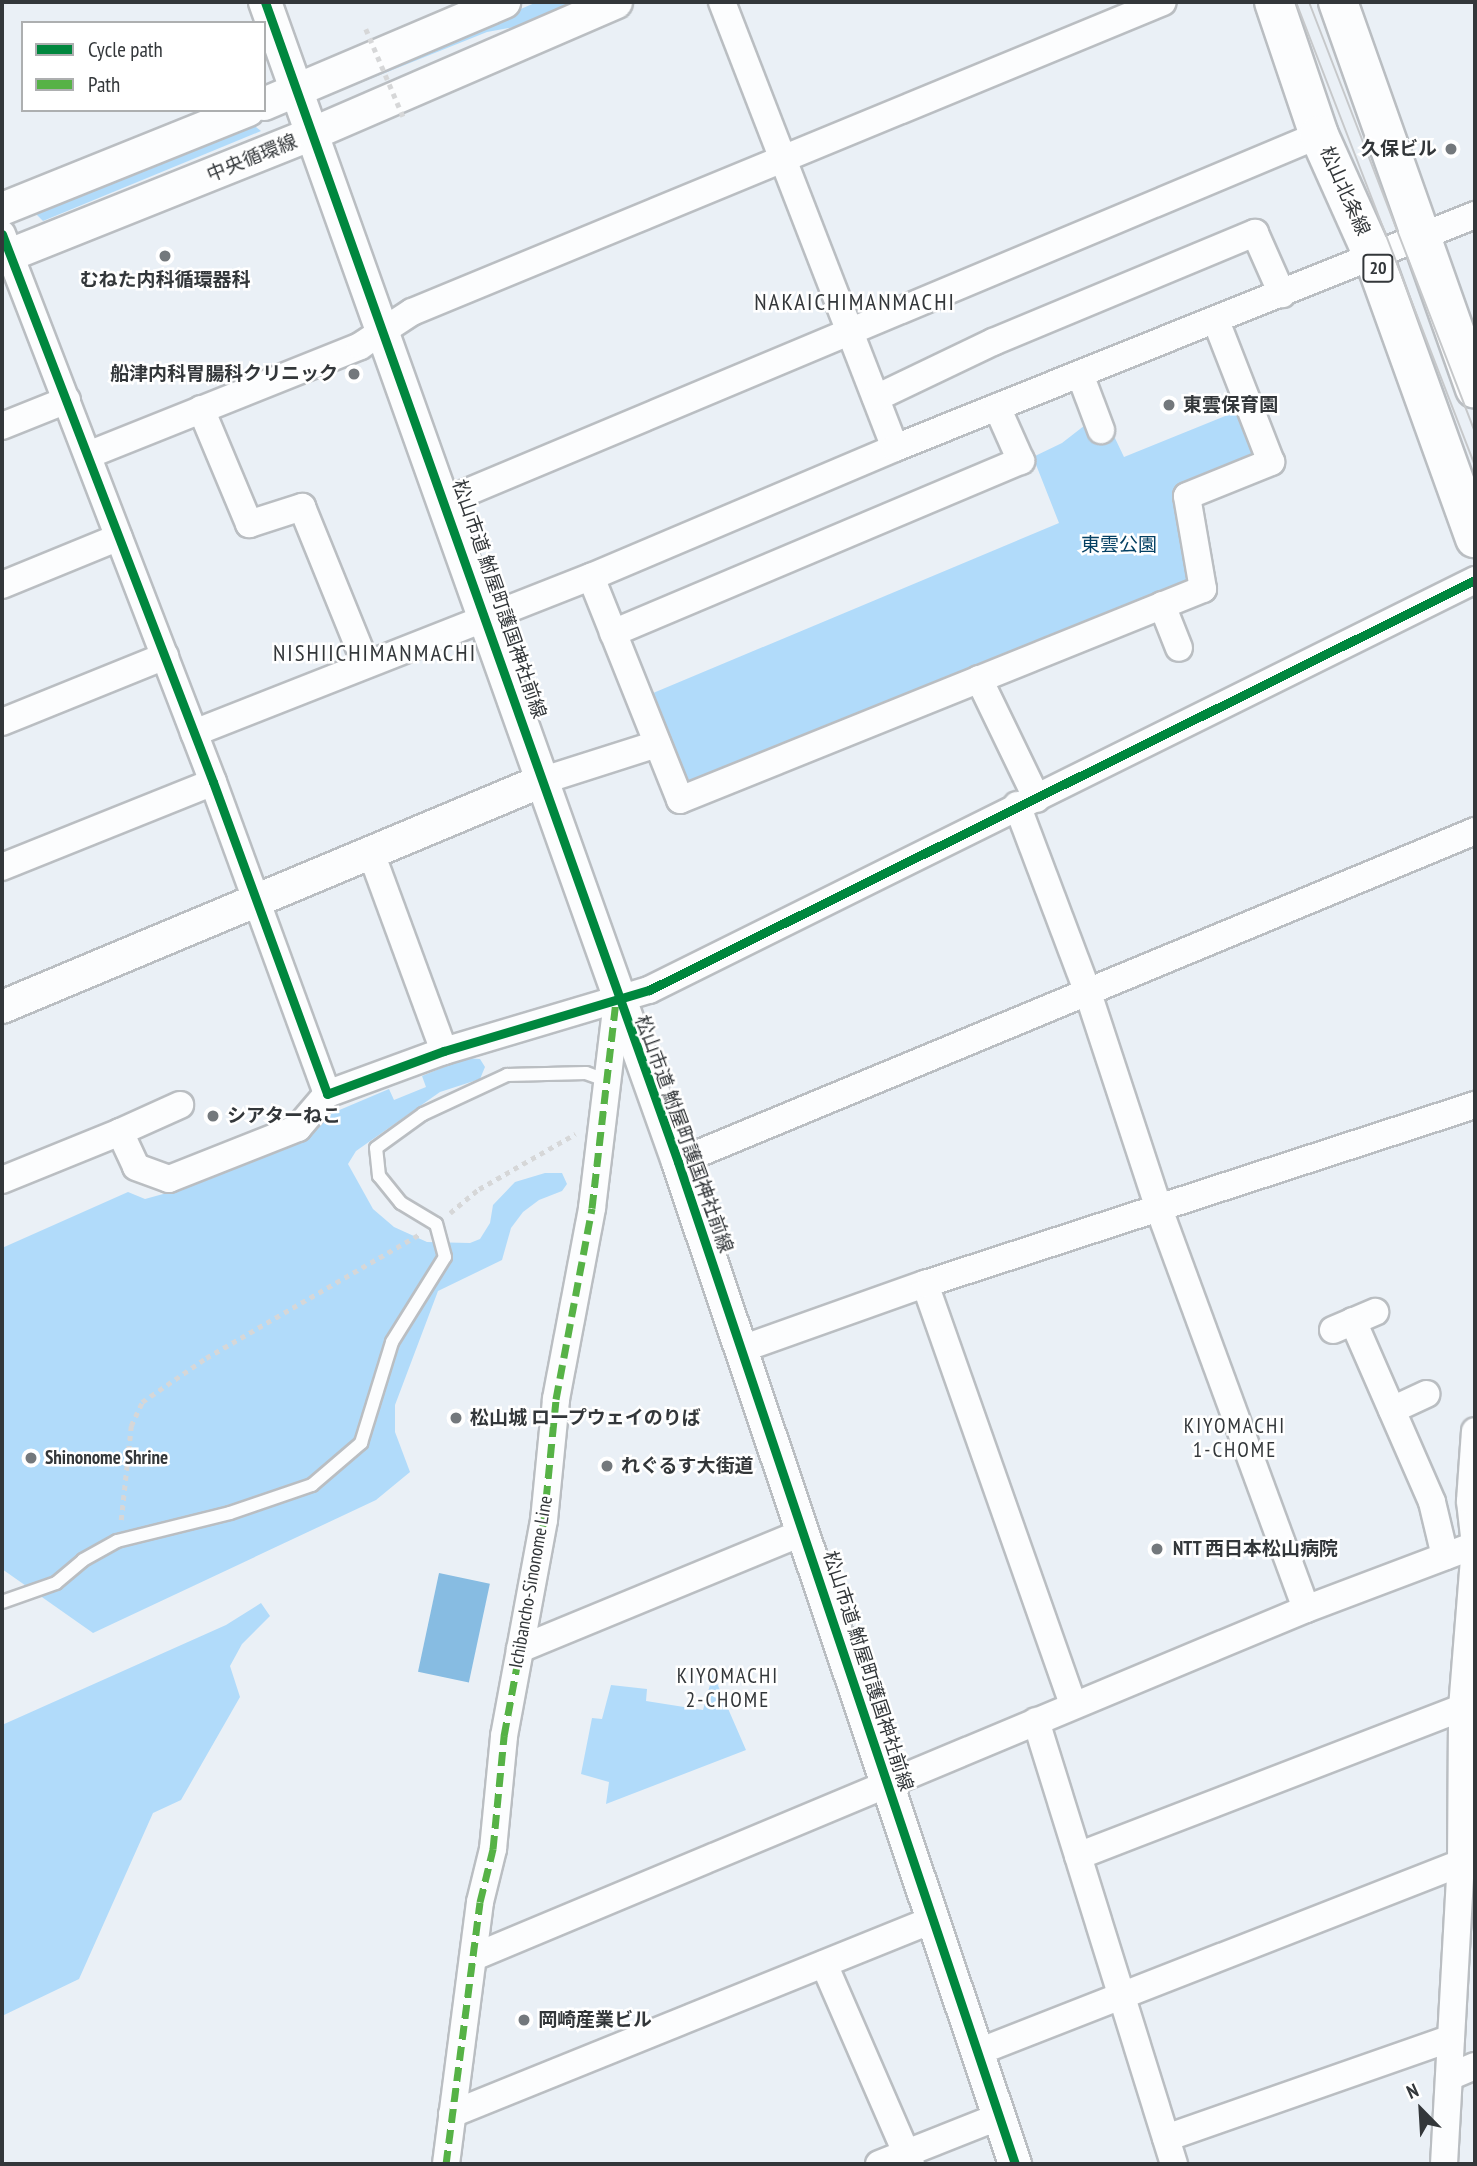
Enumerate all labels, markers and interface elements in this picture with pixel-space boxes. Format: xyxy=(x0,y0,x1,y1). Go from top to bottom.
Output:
legend xyxy=(21,21,266,112)
text: Cycle path xyxy=(88,36,163,63)
text: Path xyxy=(88,71,120,98)
street label: 中央循環線 xyxy=(204,130,300,186)
place label: 久保ビル xyxy=(1361,138,1437,160)
marker: 久保ビル xyxy=(1443,141,1459,157)
street label: 松山北条線 xyxy=(1315,143,1375,239)
marker: むねた内科循環器科 xyxy=(155,246,175,266)
road number: 20 xyxy=(1362,254,1394,282)
place label: むねた内科循環器科 xyxy=(80,269,250,291)
district label: NAKAICHIMANMACHI xyxy=(756,288,954,316)
place label: 船津内科胃腸科クリニック xyxy=(110,363,338,385)
marker: 船津内科胃腸科クリニック xyxy=(344,364,364,384)
place label: 東雲保育園 xyxy=(1183,394,1278,416)
marker: 東雲保育園 xyxy=(1161,397,1177,413)
street label: 松山市道 鮒屋町護国神社前線 xyxy=(447,477,551,721)
park label: 東雲公園 xyxy=(1081,534,1157,556)
district label: NISHIICHIMANMACHI xyxy=(275,639,475,667)
street label: 松山市道 鮒屋町護国神社前線 xyxy=(630,1012,738,1256)
place label: シアターねこ xyxy=(227,1105,341,1127)
marker: シアターねこ xyxy=(205,1108,221,1124)
place label: 松山城 ロープウェイのりば xyxy=(470,1407,702,1429)
marker: 松山城 ロープウェイのりば xyxy=(448,1410,464,1426)
district label: KIYOMACHI 1-CHOME xyxy=(1185,1413,1285,1463)
place label: Shinonome Shrine xyxy=(45,1447,168,1469)
marker: Shinonome Shrine xyxy=(23,1450,39,1466)
place label: れぐるす大街道 xyxy=(621,1455,754,1477)
marker: れぐるす大街道 xyxy=(599,1458,615,1474)
street label: Ichibancho-Sinonome Line xyxy=(505,1494,557,1670)
place label: NTT 西日本松山病院 xyxy=(1173,1538,1339,1560)
marker: NTT 西日本松山病院 xyxy=(1147,1539,1167,1559)
street label: 松山市道 鮒屋町護国神社前線 xyxy=(818,1548,918,1794)
district label: KIYOMACHI 2-CHOME xyxy=(678,1663,778,1713)
place label: 岡崎産業ビル xyxy=(538,2009,652,2031)
marker: 岡崎産業ビル xyxy=(516,2012,532,2028)
north arrow xyxy=(1386,2075,1456,2145)
text: N xyxy=(1403,2078,1422,2104)

